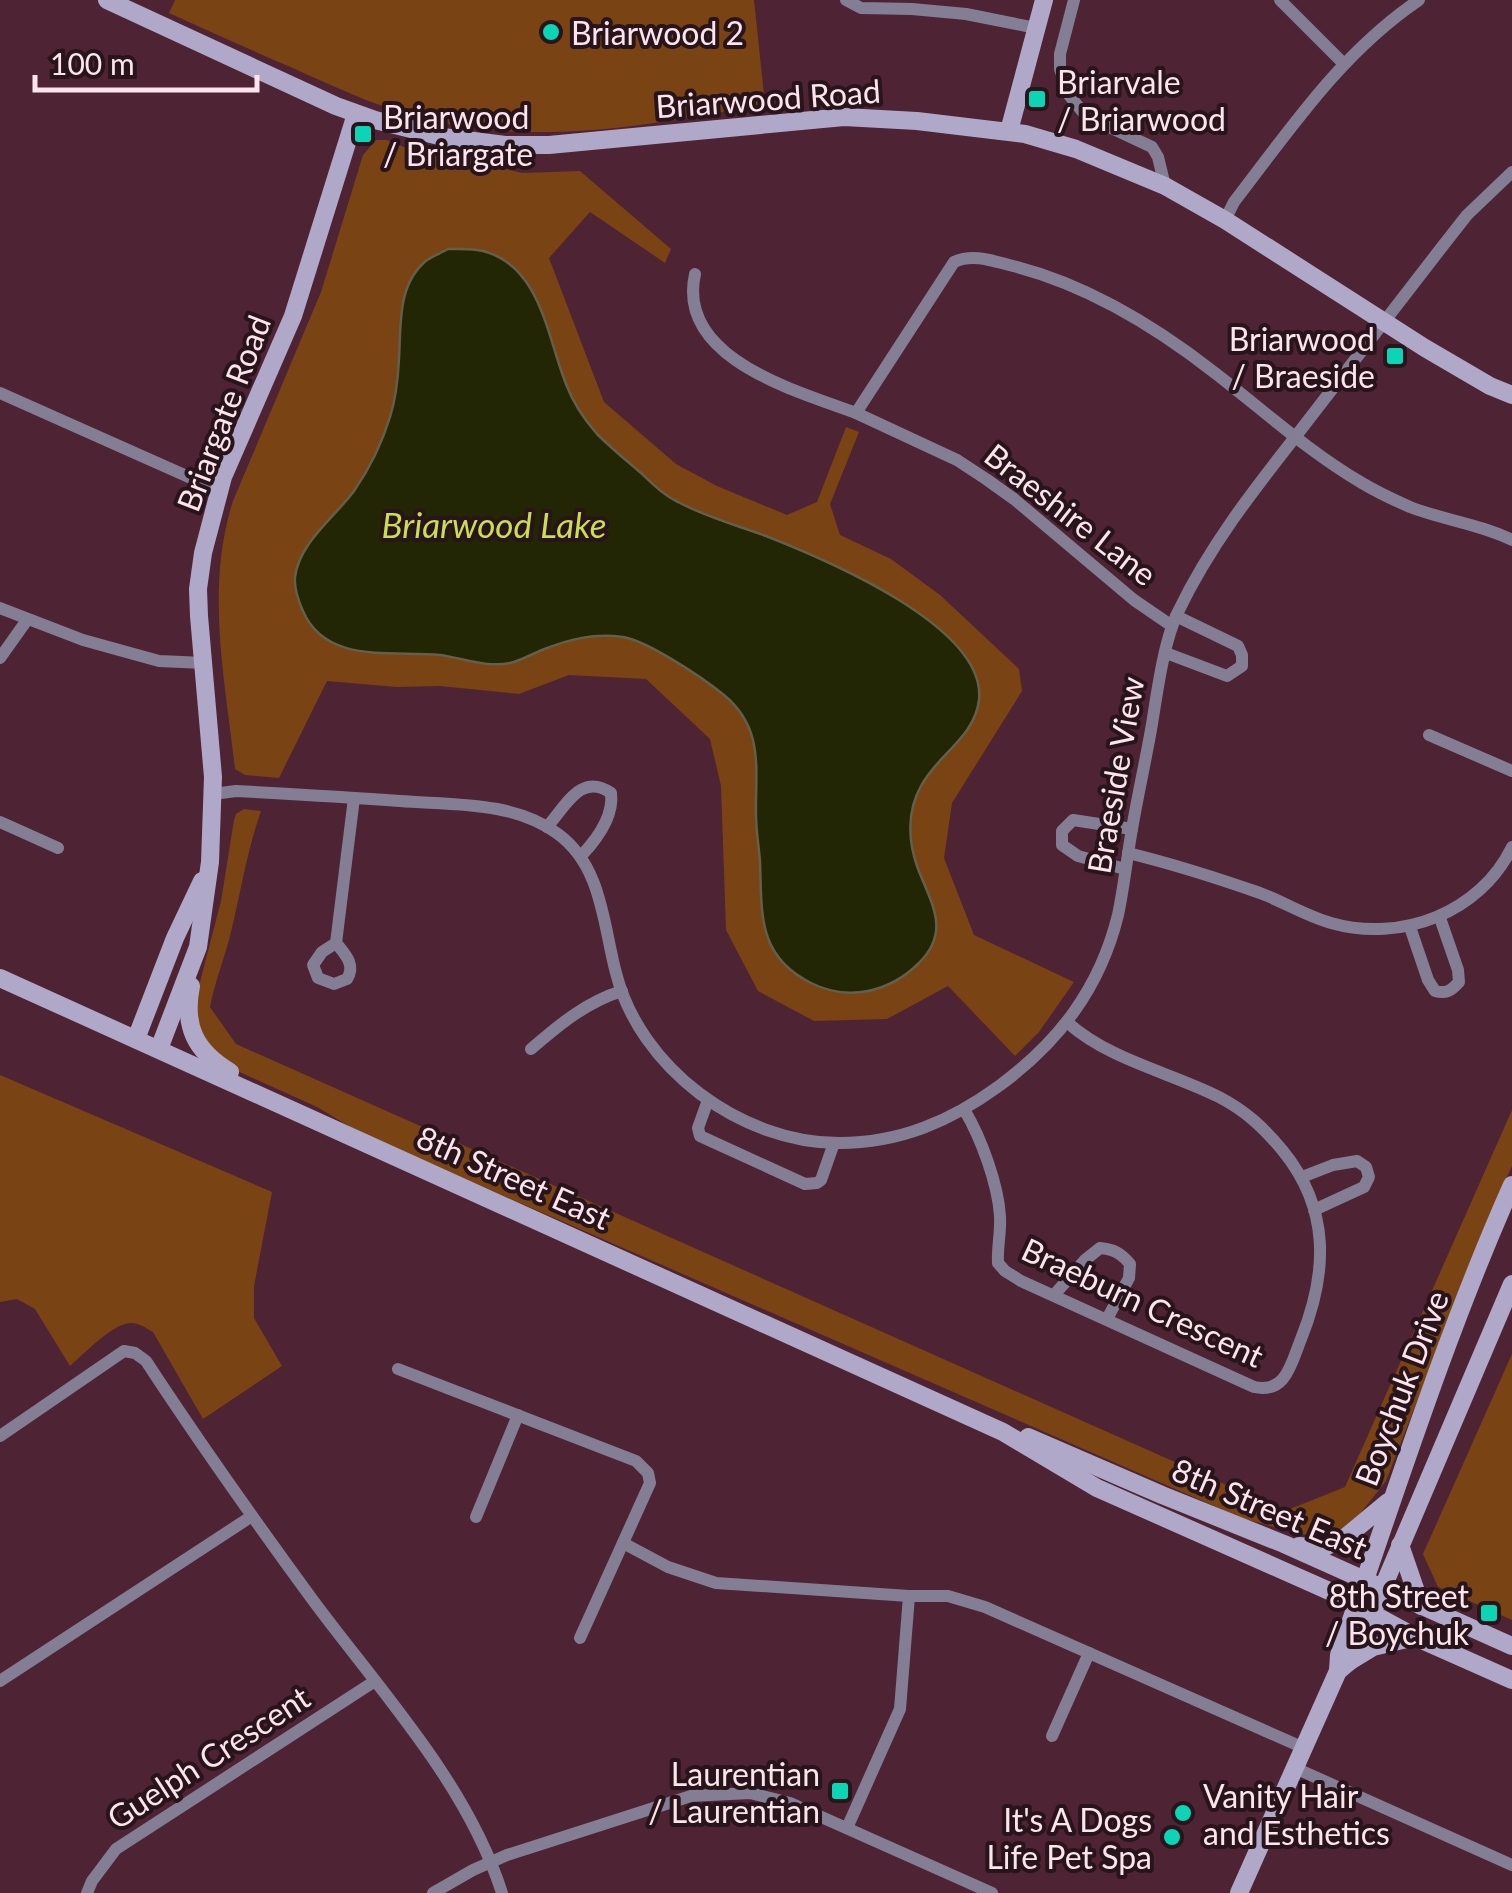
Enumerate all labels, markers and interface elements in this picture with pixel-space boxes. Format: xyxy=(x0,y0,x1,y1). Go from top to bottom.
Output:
place label: Briarwood 2 xyxy=(571,13,744,52)
marker: Briarwood 2 xyxy=(540,21,562,43)
scale bar xyxy=(35,30,258,92)
text: 100 m xyxy=(50,45,135,81)
place label: Briarvale / Briarwood xyxy=(1057,62,1226,138)
street label: Briarwood Road xyxy=(654,71,882,125)
marker: Briarvale / Briarwood xyxy=(1026,88,1048,110)
place label: Briarwood / Briargate xyxy=(383,97,533,173)
marker: Briarwood / Briargate xyxy=(352,123,374,145)
street label: Briargate Road xyxy=(168,310,278,516)
place label: Briarwood / Braeside xyxy=(1229,319,1375,395)
marker: Briarwood / Braeside xyxy=(1384,345,1406,367)
street label: Braeshire Lane xyxy=(977,435,1165,593)
water label: Briarwood Lake xyxy=(382,503,606,545)
street label: Braeside View xyxy=(1079,674,1151,876)
street label: 8th Street East xyxy=(411,1117,617,1237)
street label: Braeburn Crescent xyxy=(1016,1229,1270,1375)
street label: Boychuk Drive xyxy=(1346,1285,1456,1491)
street label: 8th Street East xyxy=(1167,1449,1374,1567)
place label: 8th Street / Boychuk xyxy=(1325,1576,1470,1652)
marker: 8th Street / Boychuk xyxy=(1478,1602,1500,1624)
street label: Guelph Crescent xyxy=(100,1677,317,1837)
place label: Laurentian / Laurentian xyxy=(648,1754,820,1830)
place label: Vanity Hair and Esthetics xyxy=(1203,1776,1390,1852)
marker: Laurentian / Laurentian xyxy=(829,1780,851,1802)
place label: It's A Dogs Life Pet Spa xyxy=(986,1800,1152,1876)
marker: Vanity Hair and Esthetics xyxy=(1172,1802,1194,1824)
marker: It's A Dogs Life Pet Spa xyxy=(1161,1826,1183,1848)

